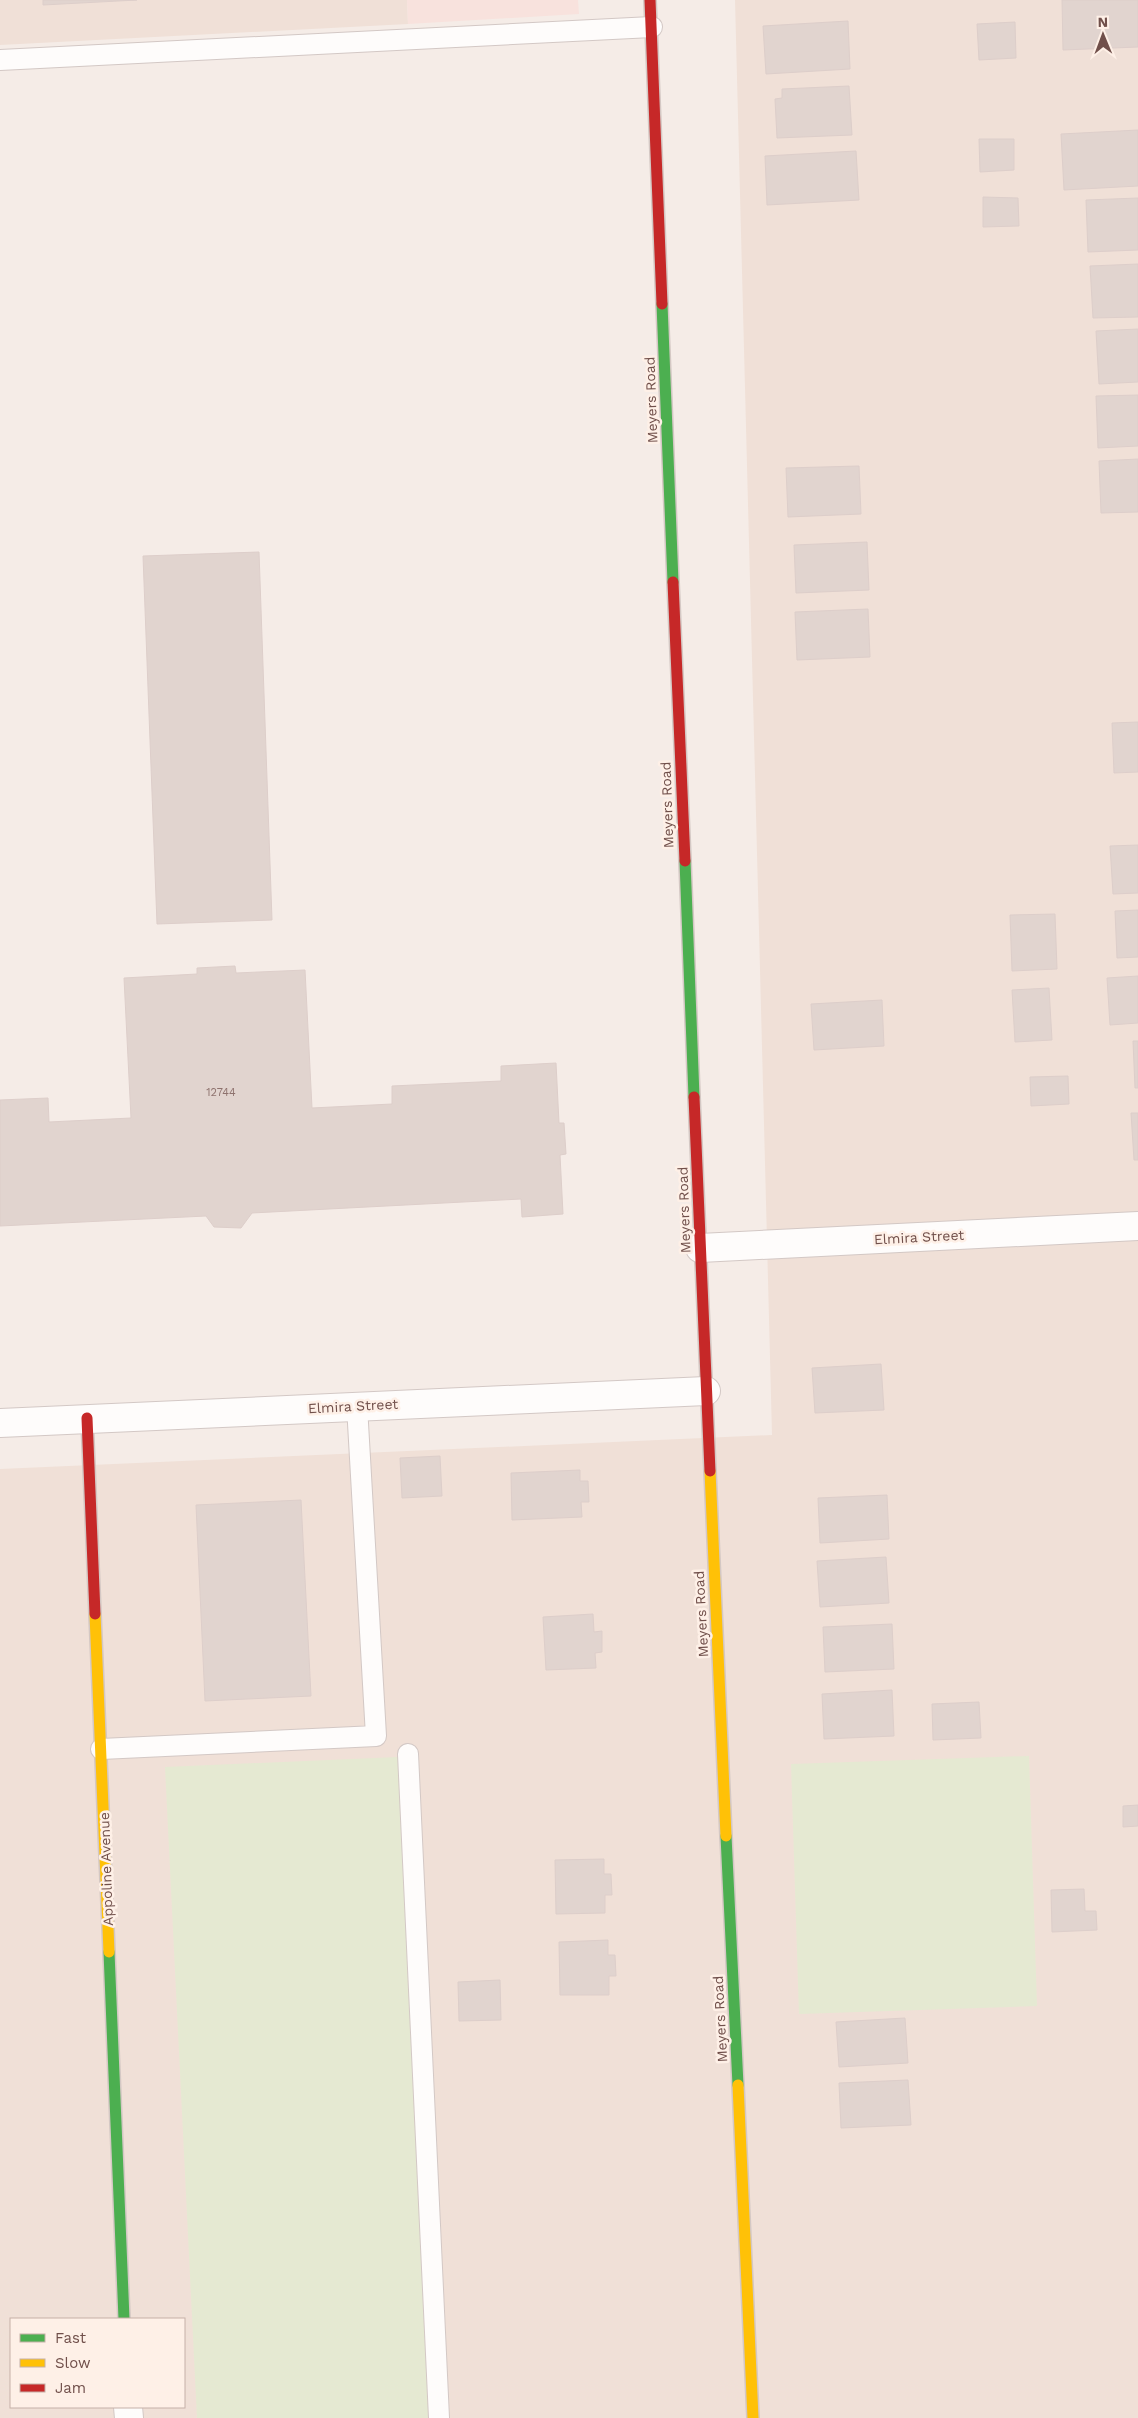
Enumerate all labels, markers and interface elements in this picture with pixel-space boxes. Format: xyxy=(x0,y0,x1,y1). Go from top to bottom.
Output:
north arrow xyxy=(1078,10,1128,60)
text: N xyxy=(1097,14,1108,30)
street label: Meyers Road xyxy=(641,356,661,444)
street label: Meyers Road xyxy=(657,761,677,849)
house number: 12744 xyxy=(206,1086,236,1099)
street label: Meyers Road xyxy=(674,1166,694,1254)
street label: Elmira Street xyxy=(873,1227,965,1247)
street label: Elmira Street xyxy=(307,1396,399,1416)
street label: Meyers Road xyxy=(691,1570,711,1658)
street label: Appoline Avenue xyxy=(96,1812,116,1926)
street label: Meyers Road xyxy=(710,1975,730,2063)
legend xyxy=(10,2318,185,2408)
text: Fast xyxy=(55,2329,87,2347)
text: Slow xyxy=(55,2354,91,2372)
text: Jam xyxy=(55,2379,86,2397)

